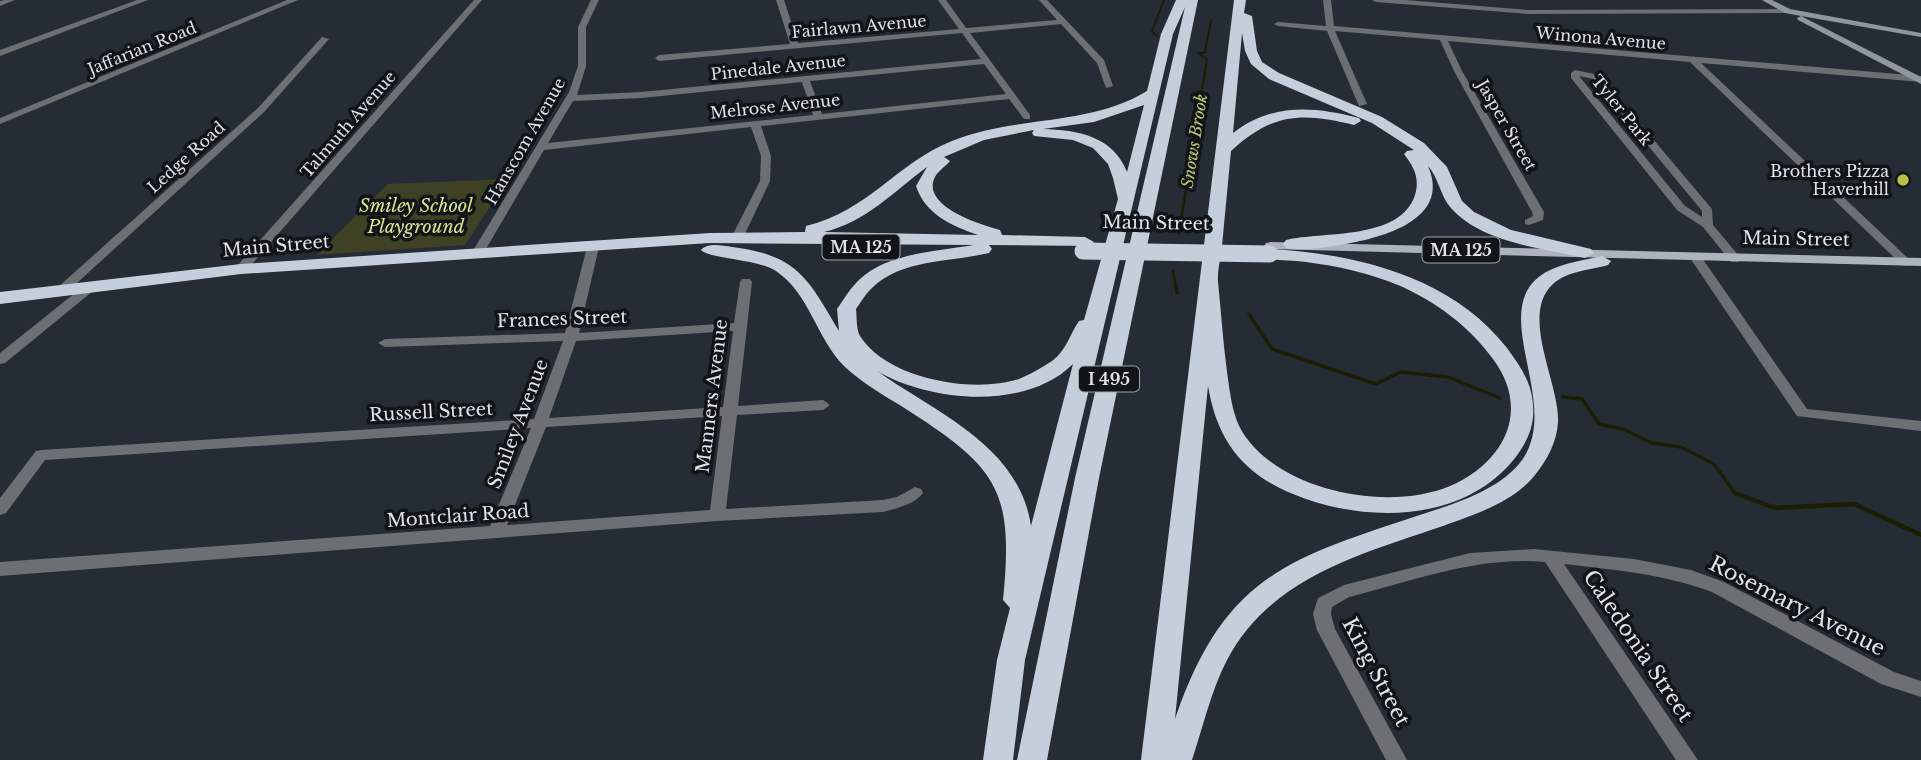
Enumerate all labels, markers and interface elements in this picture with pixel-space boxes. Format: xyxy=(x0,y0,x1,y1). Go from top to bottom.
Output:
street label: Fairlawn Avenue xyxy=(791,10,927,42)
street label: Jaffarian Road xyxy=(83,17,199,80)
street label: Winona Avenue xyxy=(1534,22,1667,54)
street label: Pinedale Avenue xyxy=(710,50,846,84)
street label: Talmuth Avenue xyxy=(296,66,400,182)
street label: Tyler Park xyxy=(1587,71,1657,149)
street label: Hanscom Avenue xyxy=(481,74,569,208)
street label: Jasper Street xyxy=(1472,74,1541,174)
street label: Melrose Avenue xyxy=(709,89,841,123)
water label: Snows Brook xyxy=(1177,92,1211,190)
street label: Ledge Road xyxy=(143,117,229,197)
place label: Brothers Pizza Haverhill xyxy=(1770,161,1889,199)
marker: Brothers Pizza Haverhill xyxy=(1895,172,1911,188)
park label: Smiley School Playground xyxy=(359,195,473,238)
street label: Main Street xyxy=(1102,211,1210,235)
street label: Main Street xyxy=(1742,227,1850,251)
street label: Main Street xyxy=(222,230,331,262)
road number: MA 125 xyxy=(822,234,900,260)
road number: MA 125 xyxy=(1422,238,1500,262)
street label: Frances Street xyxy=(496,306,628,332)
street label: Manners Avenue xyxy=(692,318,732,474)
street label: Smiley Avenue xyxy=(483,356,553,492)
road number: I 495 xyxy=(1079,366,1139,392)
street label: Russell Street xyxy=(369,398,494,426)
street label: Montclair Road xyxy=(386,500,530,532)
street label: Rosemary Avenue xyxy=(1705,550,1889,662)
street label: Caledonia Street xyxy=(1578,565,1698,727)
street label: King Street xyxy=(1336,613,1416,731)

